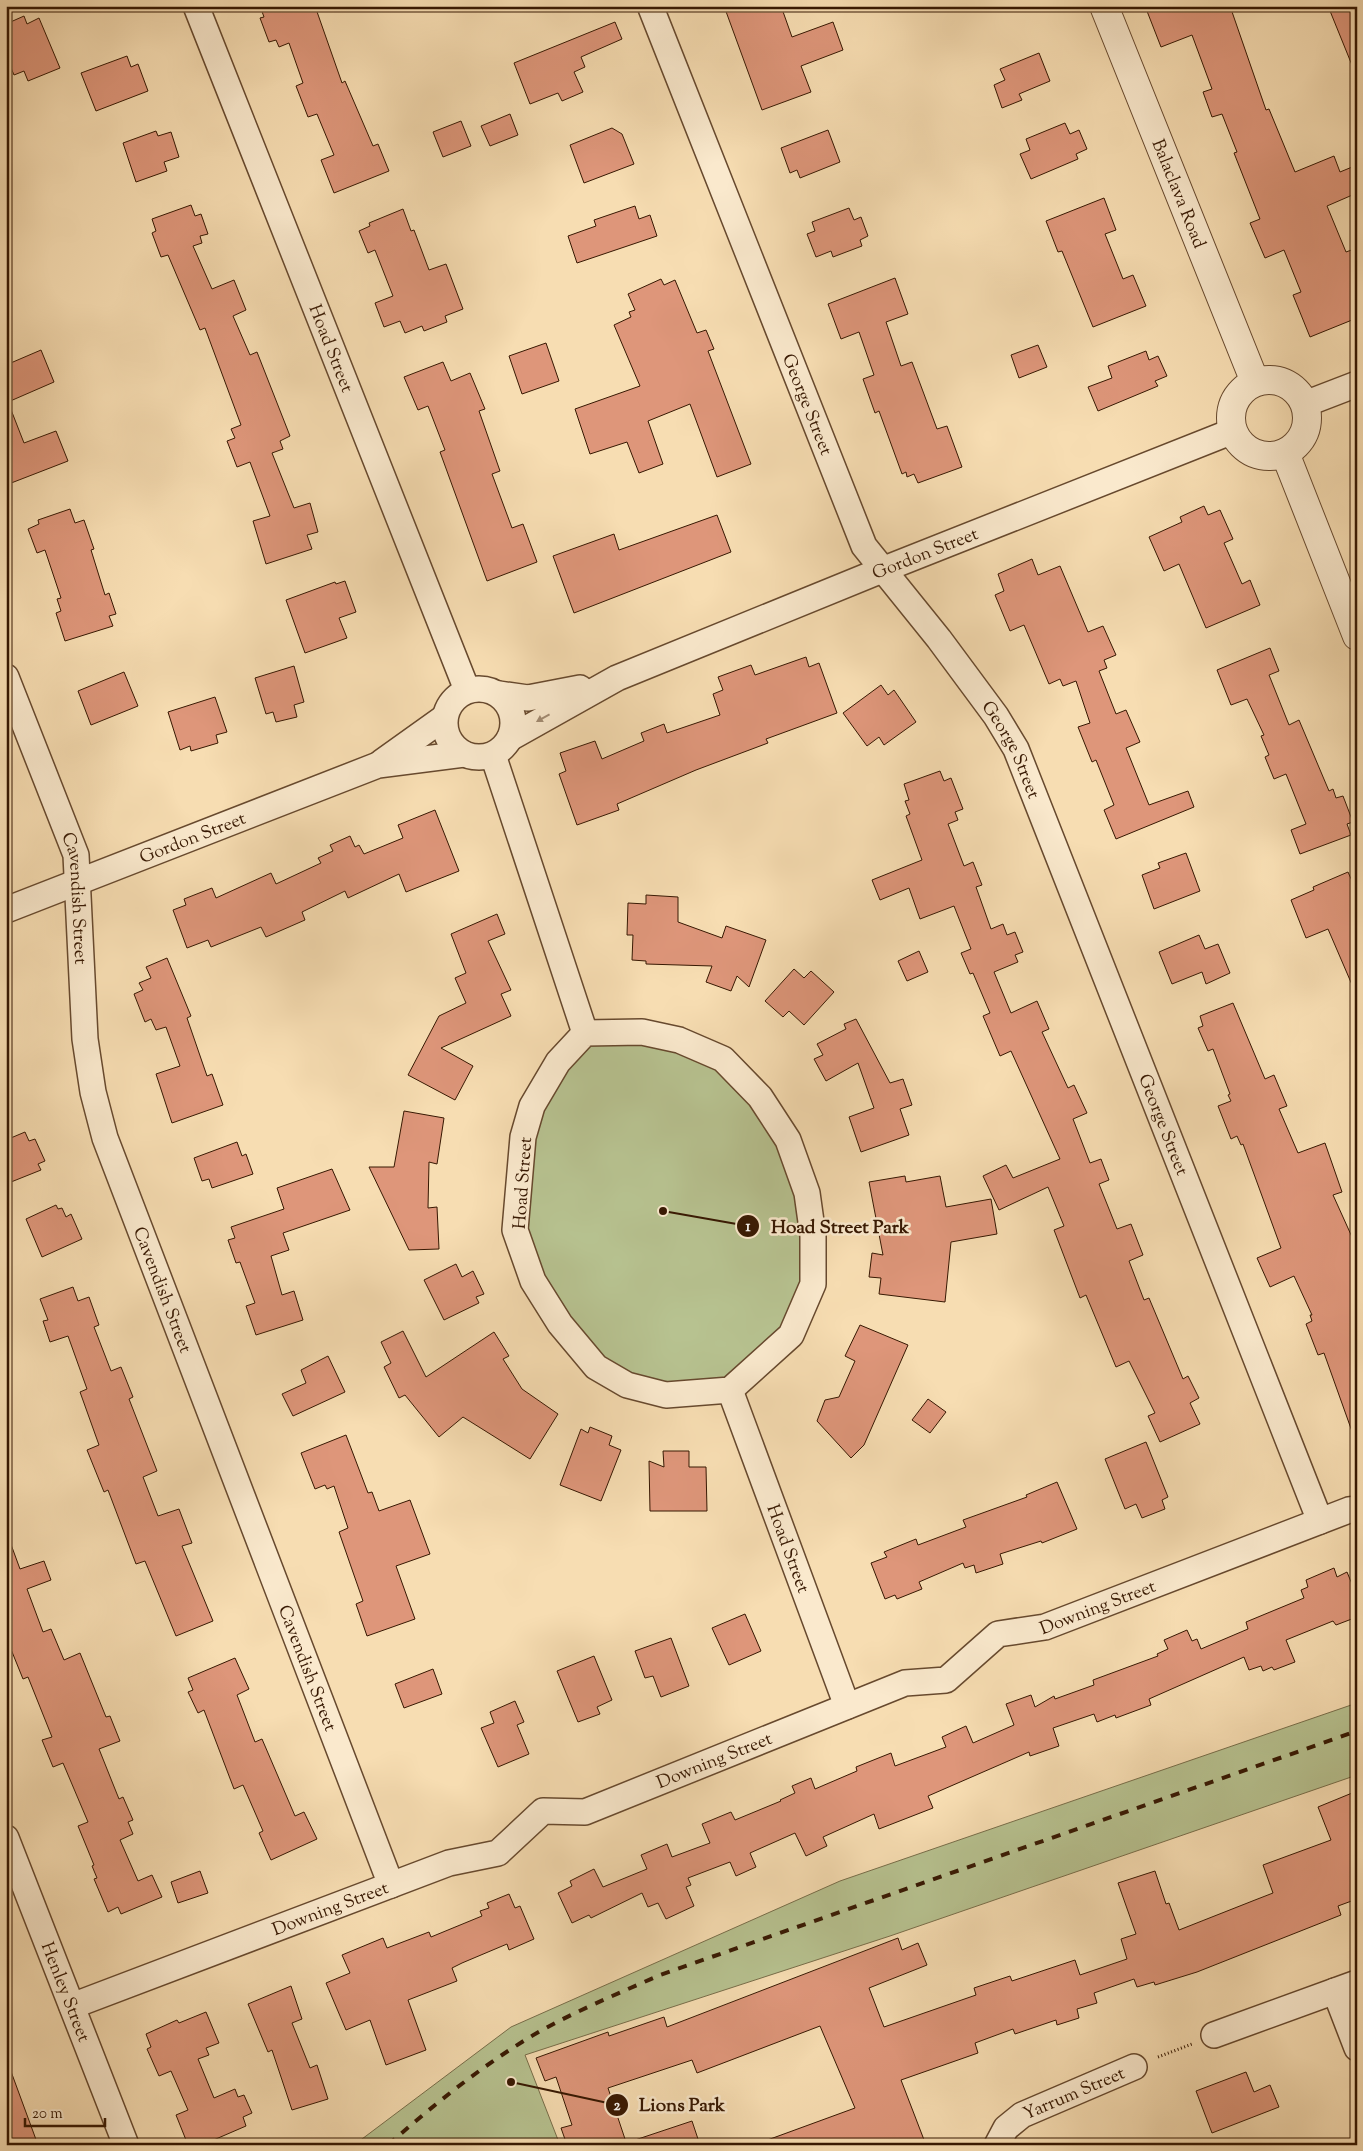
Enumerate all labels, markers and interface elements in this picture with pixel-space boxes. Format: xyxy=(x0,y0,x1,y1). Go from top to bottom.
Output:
street label: Balaclava Road xyxy=(1144,136,1211,253)
street label: Hoad Street xyxy=(301,301,359,397)
street label: George Street xyxy=(774,350,838,459)
street label: Gordon Street xyxy=(869,522,983,588)
street label: George Street xyxy=(974,696,1045,803)
one-way arrow xyxy=(536,714,551,722)
street label: Gordon Street xyxy=(136,807,250,872)
street label: Cavendish Street xyxy=(53,829,92,965)
street label: George Street xyxy=(1130,1071,1194,1180)
street label: Hoad Street xyxy=(508,1136,540,1230)
callout: Hoad Street Park xyxy=(736,1209,919,1243)
text: Hoad Street Park xyxy=(771,1215,910,1242)
text: 1 xyxy=(745,1217,751,1238)
street label: Cavendish Street xyxy=(125,1223,197,1357)
street label: Hoad Street xyxy=(759,1501,815,1597)
street label: Downing Street xyxy=(1036,1575,1160,1643)
street label: Cavendish Street xyxy=(270,1602,342,1736)
street label: Downing Street xyxy=(653,1727,777,1797)
street label: Downing Street xyxy=(269,1876,393,1944)
street label: Henley Street xyxy=(33,1939,96,2046)
street label: Yarrum Street xyxy=(1019,2061,1129,2128)
callout: Lions Park xyxy=(604,2088,735,2122)
text: Lions Park xyxy=(639,2093,726,2120)
scale bar xyxy=(25,2096,105,2128)
text: 2 xyxy=(613,2096,621,2117)
text: 20 m xyxy=(32,2104,63,2125)

